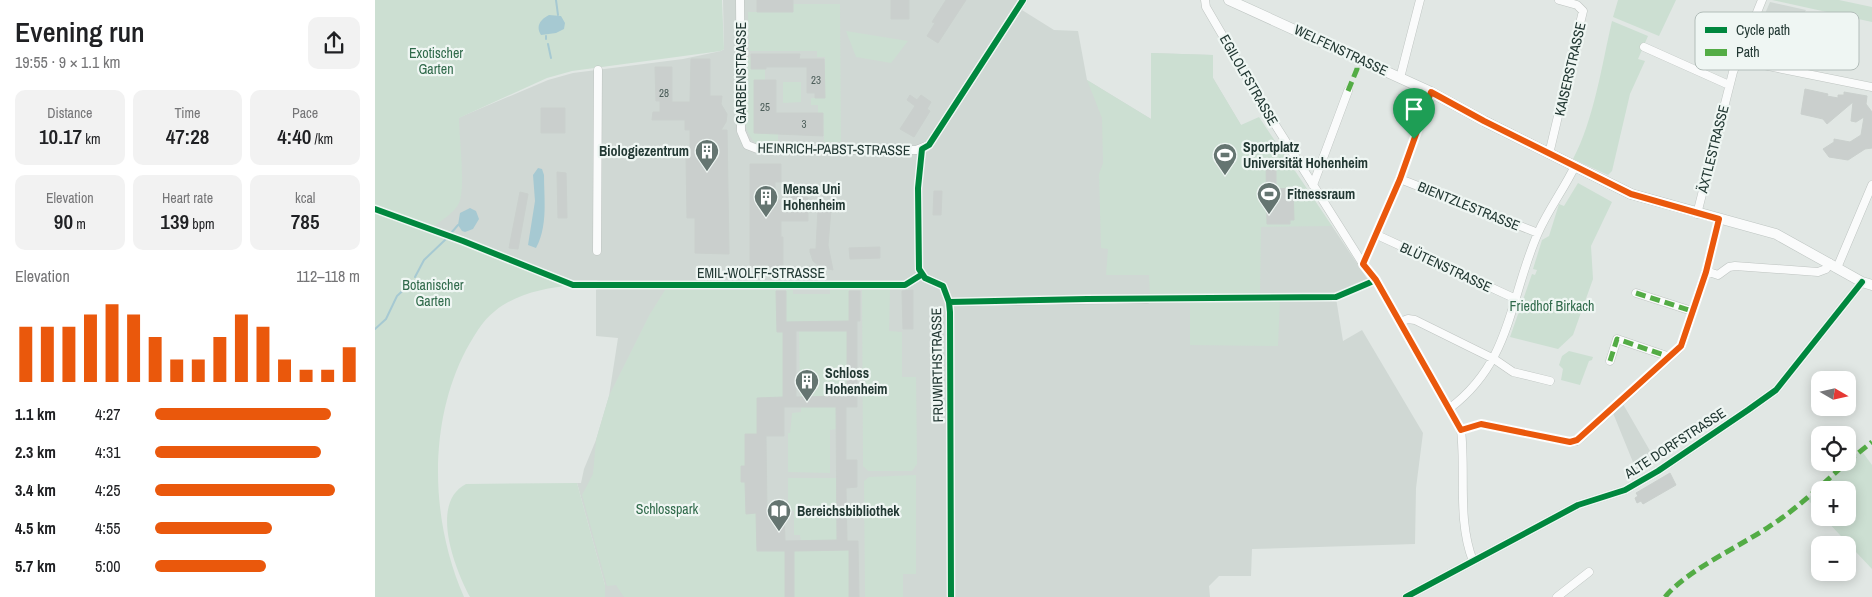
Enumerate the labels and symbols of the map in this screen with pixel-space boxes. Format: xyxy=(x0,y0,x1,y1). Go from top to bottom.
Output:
legend xyxy=(1695,12,1859,70)
street label: WELFENSTRASSE xyxy=(1291,20,1391,80)
street label: KAISERSTRASSE xyxy=(1550,20,1590,118)
text: Cycle path xyxy=(1736,21,1790,39)
street label: GARBENSTRASSE xyxy=(732,22,750,124)
street label: EGILOLFSTRASSE xyxy=(1216,31,1282,129)
text: Path xyxy=(1736,43,1760,61)
park label: Exotischer Garten xyxy=(409,44,463,78)
house number: 23 xyxy=(811,73,821,87)
house number: 28 xyxy=(659,86,669,100)
pin xyxy=(1393,88,1435,139)
house number: 25 xyxy=(760,100,770,114)
street label: ÄXTLESTRASSE xyxy=(1693,103,1733,196)
house number: 3 xyxy=(801,117,807,131)
building icon: Biologiezentrum xyxy=(694,138,720,172)
place label: Sportplatz Universität Hohenheim xyxy=(1243,138,1368,172)
street label: HEINRICH-PABST-STRASSE xyxy=(757,139,911,159)
place label: Biologiezentrum xyxy=(599,142,689,160)
sports icon: Sportplatz Universität Hohenheim xyxy=(1212,142,1238,176)
street label: BIENTZLESTRASSE xyxy=(1415,177,1523,235)
place label: Mensa Uni Hohenheim xyxy=(783,180,846,214)
sports icon: Fitnessraum xyxy=(1256,181,1282,215)
building icon: Mensa Uni Hohenheim xyxy=(753,184,779,218)
place label: Fitnessraum xyxy=(1287,185,1355,203)
street label: BLÜTENSTRASSE xyxy=(1397,238,1495,296)
street label: EMIL-WOLFF-STRASSE xyxy=(697,264,825,282)
park label: Botanischer Garten xyxy=(402,276,464,310)
park label: Friedhof Birkach xyxy=(1510,297,1594,315)
street label: FRUWIRTHSTRASSE xyxy=(927,308,947,422)
place label: Schloss Hohenheim xyxy=(825,364,888,398)
building icon: Schloss Hohenheim xyxy=(794,368,820,402)
north arrow xyxy=(1811,371,1856,416)
street label: ALTE DORFSTRASSE xyxy=(1620,404,1729,483)
library icon: Bereichsbibliothek xyxy=(766,498,792,532)
park label: Schlosspark xyxy=(636,500,699,518)
place label: Bereichsbibliothek xyxy=(797,502,900,520)

